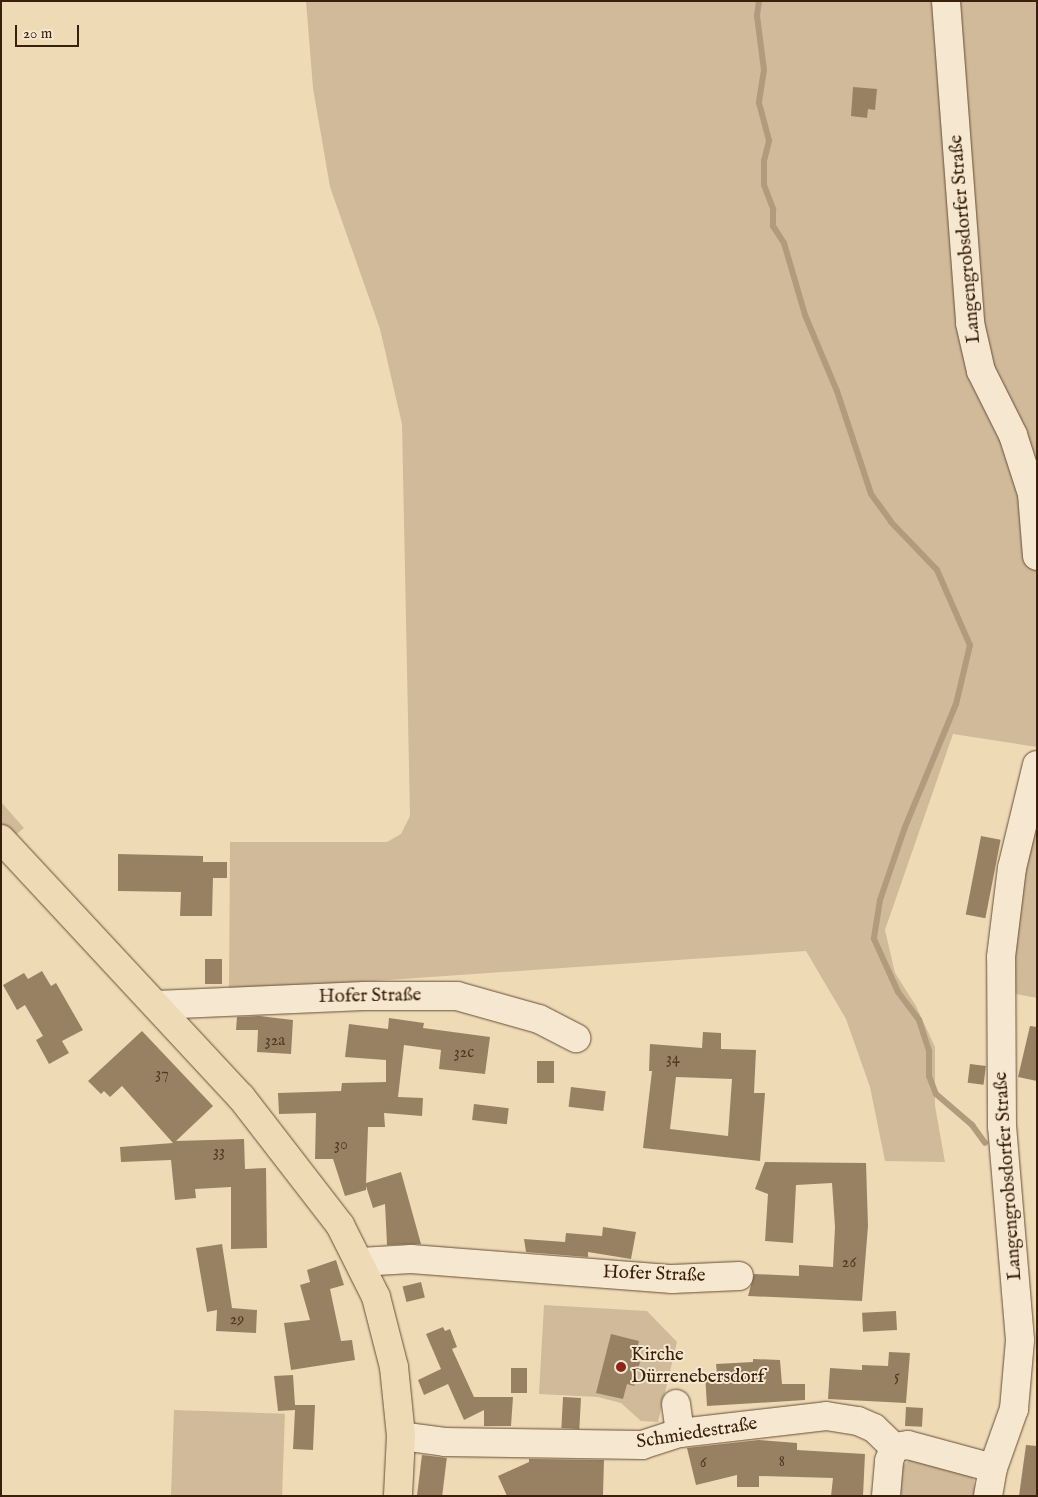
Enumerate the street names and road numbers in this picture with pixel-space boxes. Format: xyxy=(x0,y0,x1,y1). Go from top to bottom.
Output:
street label: Langengrobsdorfer Straße xyxy=(946,134,986,344)
street label: Hofer Straße xyxy=(318,985,422,1009)
street label: Langengrobsdorfer Straße xyxy=(990,1071,1028,1281)
street label: Hofer Straße xyxy=(602,1262,706,1288)
street label: Schmiedestraße xyxy=(635,1413,759,1455)

